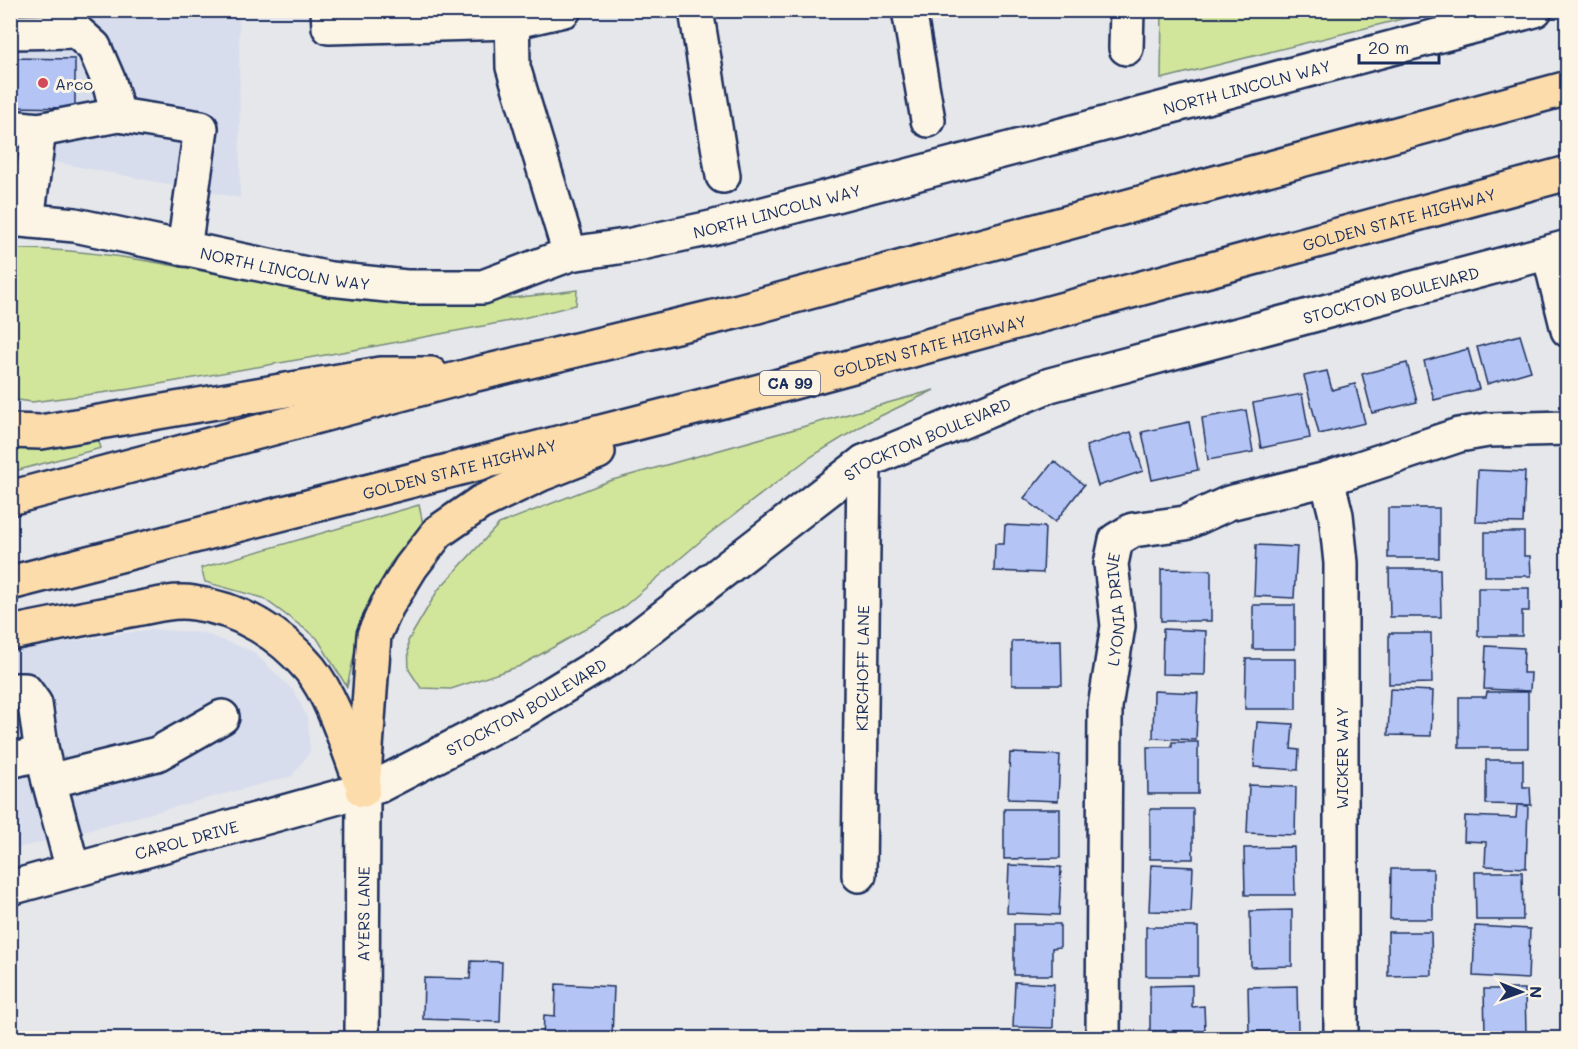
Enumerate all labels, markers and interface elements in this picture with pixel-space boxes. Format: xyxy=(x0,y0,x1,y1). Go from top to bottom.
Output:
scale bar xyxy=(1359,27,1438,65)
text: 20 m xyxy=(1368,35,1409,59)
street label: NORTH LINCOLN WAY xyxy=(1161,54,1333,118)
place label: Arco xyxy=(55,73,93,94)
marker: Arco xyxy=(36,76,50,90)
street label: NORTH LINCOLN WAY xyxy=(691,178,863,242)
street label: GOLDEN STATE HIGHWAY xyxy=(1300,182,1498,255)
street label: NORTH LINCOLN WAY xyxy=(198,241,371,294)
street label: STOCKTON BOULEVARD xyxy=(1301,261,1481,328)
street label: GOLDEN STATE HIGHWAY xyxy=(831,309,1029,381)
road number: CA 99 xyxy=(760,371,820,395)
street label: STOCKTON BOULEVARD xyxy=(839,392,1014,485)
street label: GOLDEN STATE HIGHWAY xyxy=(360,433,559,503)
street label: LYONIA DRIVE xyxy=(1100,550,1129,667)
street label: KIRCHOFF LANE xyxy=(850,605,873,731)
street label: STOCKTON BOULEVARD xyxy=(442,652,610,760)
street label: WICKER WAY xyxy=(1331,707,1352,809)
street label: CAROL DRIVE xyxy=(132,815,241,863)
street label: AYERS LANE xyxy=(352,866,373,962)
north arrow xyxy=(1491,962,1551,1022)
text: N xyxy=(1526,986,1547,999)

